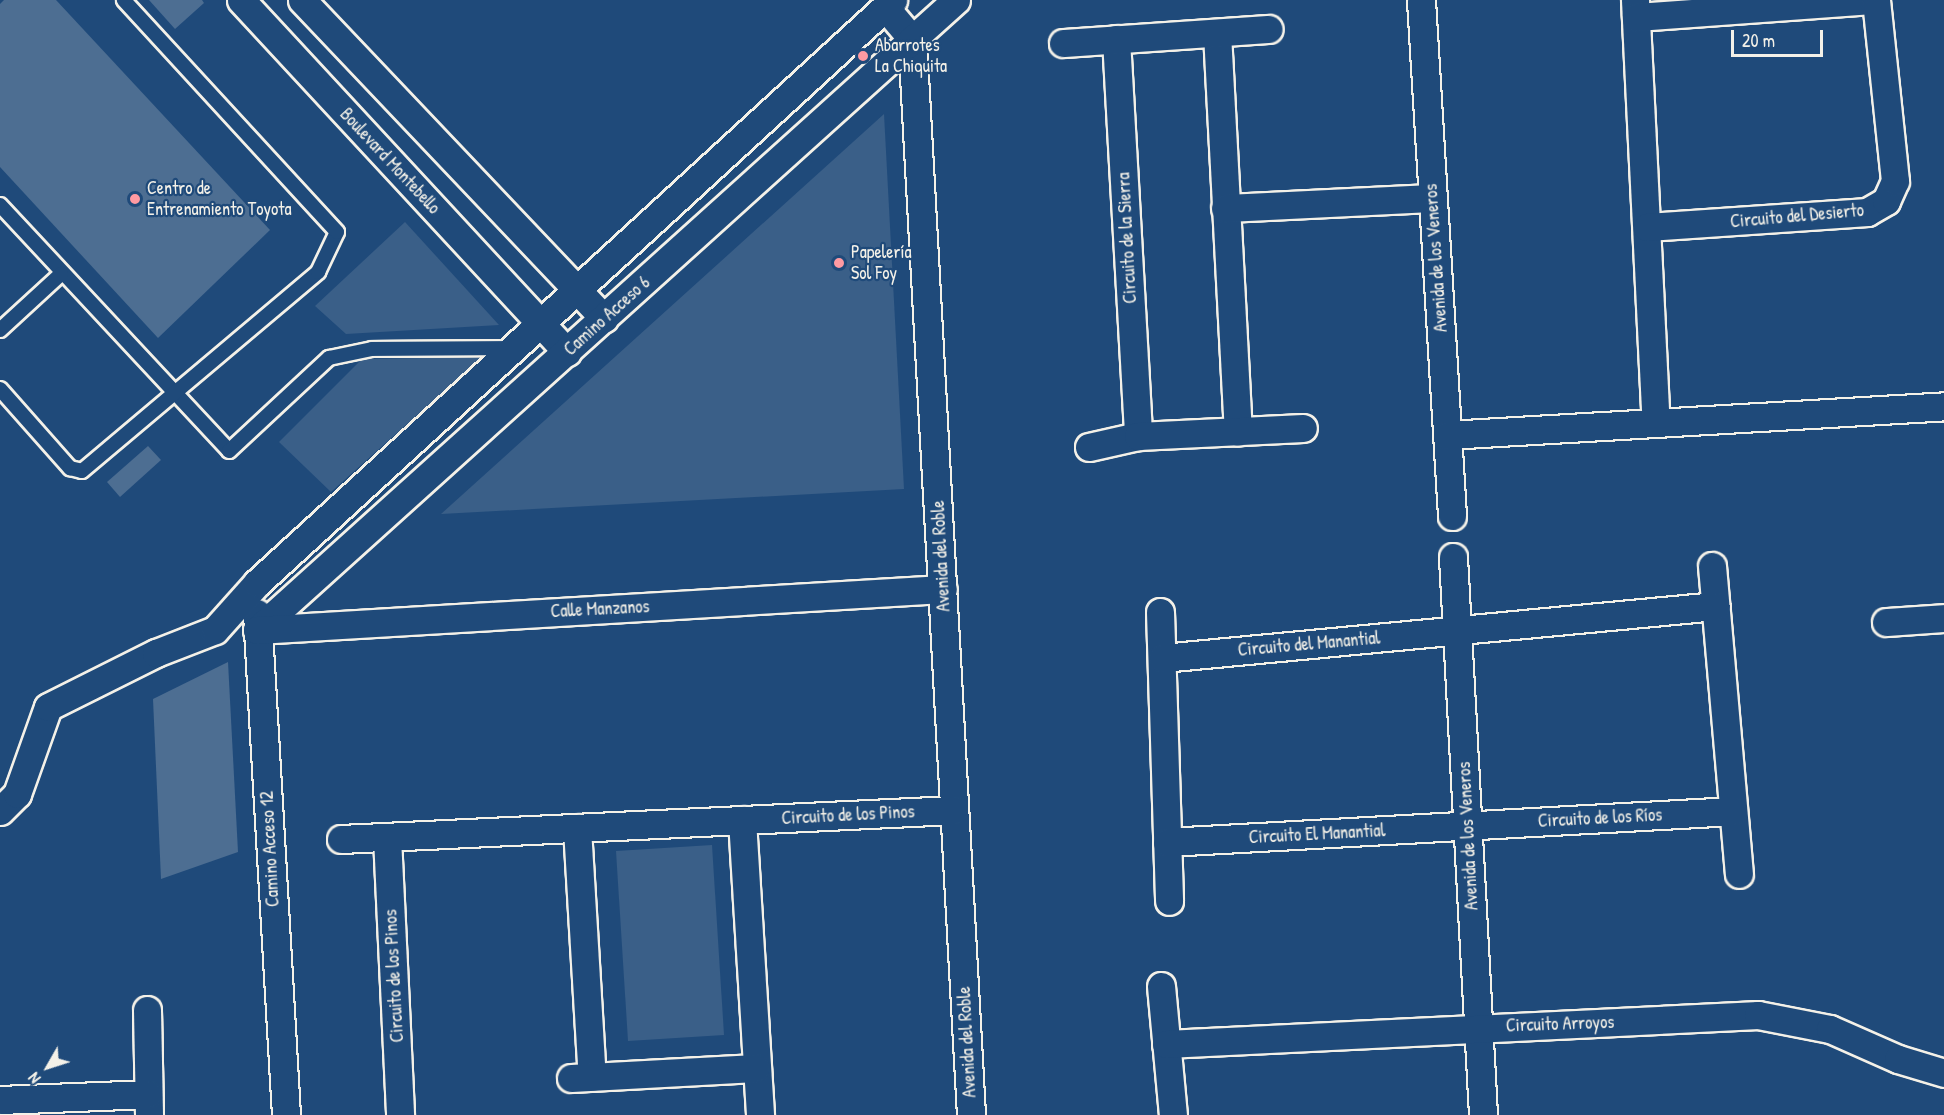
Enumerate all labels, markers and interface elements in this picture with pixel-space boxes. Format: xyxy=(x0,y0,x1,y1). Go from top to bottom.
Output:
scale bar xyxy=(1734,18,1826,56)
text: 20 m xyxy=(1742,28,1775,53)
place label: Abarrotes La Chiquita xyxy=(875,35,947,78)
marker: Abarrotes La Chiquita xyxy=(856,49,870,63)
street label: Boulevard Montebello xyxy=(335,104,445,218)
street label: Circuito de la Sierra xyxy=(1113,172,1141,304)
place label: Centro de Entrenamiento Toyota xyxy=(147,178,292,220)
street label: Avenida de los Veneros xyxy=(1420,183,1452,333)
marker: Centro de Entrenamiento Toyota xyxy=(128,192,142,206)
street label: Circuito del Desierto xyxy=(1729,199,1865,233)
place label: Papelería Sol Foy xyxy=(851,242,912,284)
marker: Papelería Sol Foy xyxy=(832,256,846,270)
street label: Camino Acceso 6 xyxy=(560,272,654,360)
street label: Avenida del Roble xyxy=(927,500,955,612)
street label: Calle Manzanos xyxy=(550,596,650,622)
street label: Circuito del Manantial xyxy=(1237,627,1381,661)
street label: Avenida de los Veneros xyxy=(1453,761,1483,911)
street label: Camino Acceso 12 xyxy=(256,791,284,907)
street label: Circuito de los Pinos xyxy=(781,801,915,829)
street label: Circuito de los Ríos xyxy=(1537,804,1663,832)
street label: Circuito El Manantial xyxy=(1248,820,1386,848)
street label: Circuito de los Pinos xyxy=(380,909,408,1043)
street label: Avenida del Roble xyxy=(953,986,981,1098)
street label: Circuito Arroyos xyxy=(1505,1011,1615,1037)
north arrow xyxy=(18,1037,78,1097)
text: N xyxy=(23,1068,45,1089)

